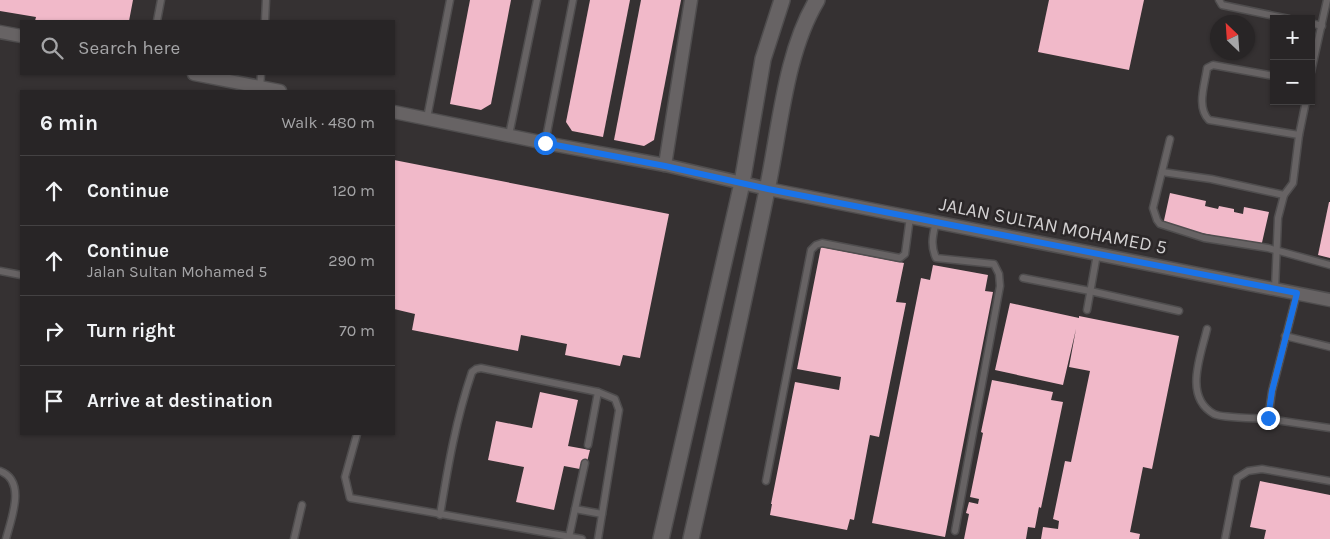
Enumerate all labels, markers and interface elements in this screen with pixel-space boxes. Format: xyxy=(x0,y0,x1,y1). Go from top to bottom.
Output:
north arrow xyxy=(1210,15,1255,60)
map controls xyxy=(1270,15,1315,105)
button: + xyxy=(1270,15,1315,60)
search box xyxy=(20,20,395,75)
icon: search xyxy=(38,34,66,62)
text: Search here xyxy=(78,37,180,59)
button: − xyxy=(1270,60,1315,105)
text: 6 min xyxy=(40,111,98,135)
text: Walk · 480 m xyxy=(281,113,375,132)
route start xyxy=(534,132,557,155)
icon: ahead xyxy=(40,177,68,205)
text: Continue xyxy=(87,180,169,202)
text: 120 m xyxy=(332,181,375,200)
street label: JALAN SULTAN MOHAMED 5 xyxy=(937,193,1169,259)
text: Continue xyxy=(87,240,169,262)
icon: ahead xyxy=(40,247,68,275)
text: 290 m xyxy=(328,251,375,270)
text: Jalan Sultan Mohamed 5 xyxy=(87,262,267,281)
icon: right xyxy=(40,317,68,345)
text: Turn right xyxy=(87,320,176,342)
text: 70 m xyxy=(339,321,375,340)
icon: arrive xyxy=(40,387,68,415)
text: Arrive at destination xyxy=(87,390,273,412)
route end xyxy=(1257,407,1280,430)

